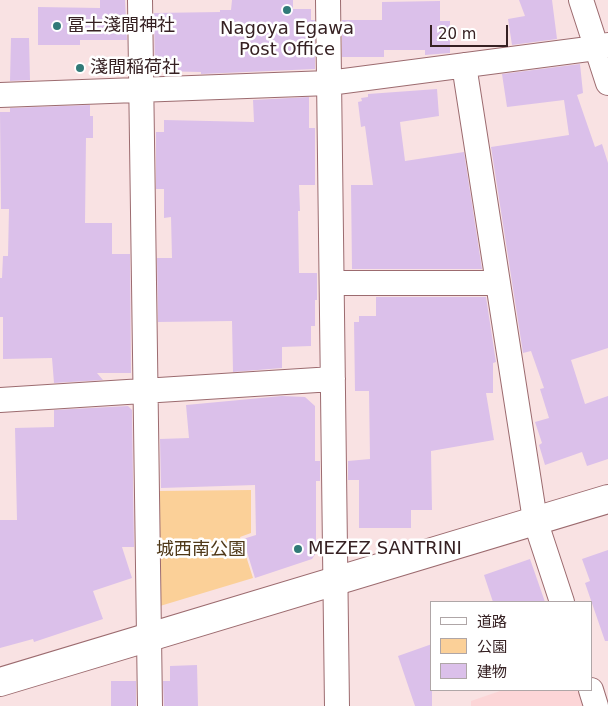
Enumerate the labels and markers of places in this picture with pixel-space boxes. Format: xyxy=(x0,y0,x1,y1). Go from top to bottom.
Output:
marker: Nagoya Egawa Post Office xyxy=(281,4,293,16)
place label: 冨士淺間神社 xyxy=(67,15,175,37)
place label: Nagoya Egawa Post Office xyxy=(220,18,354,60)
marker: 冨士淺間神社 xyxy=(51,20,63,32)
place label: 淺間稲荷社 xyxy=(90,57,180,79)
marker: 淺間稲荷社 xyxy=(74,62,86,74)
place label: MEZEZ SANTRINI xyxy=(308,538,462,560)
marker: MEZEZ SANTRINI xyxy=(292,543,304,555)

